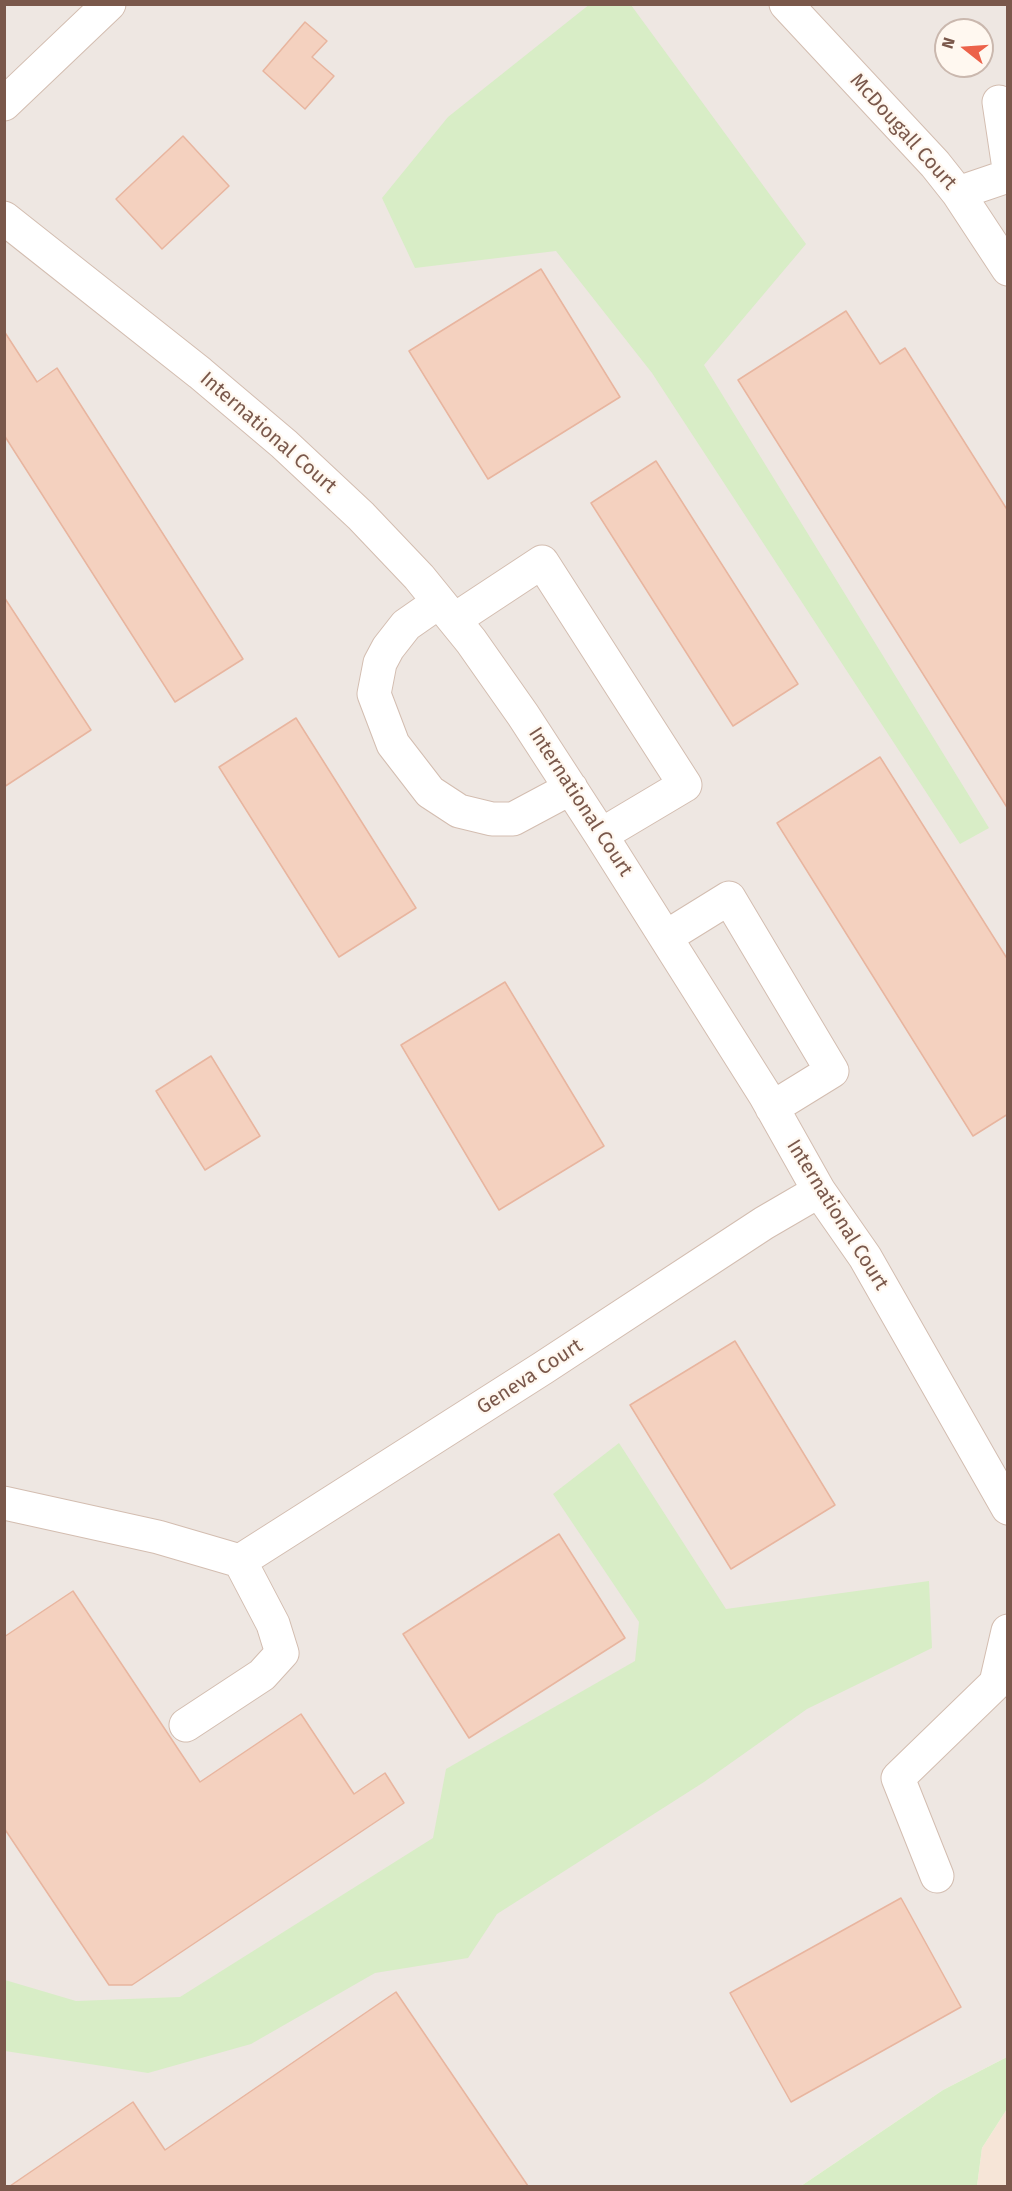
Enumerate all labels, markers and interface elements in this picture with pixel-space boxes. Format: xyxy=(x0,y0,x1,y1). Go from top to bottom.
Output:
north arrow xyxy=(934,18,994,78)
text: N xyxy=(938,35,959,51)
street label: McDougall Court xyxy=(845,69,961,195)
street label: International Court xyxy=(195,367,341,499)
street label: International Court xyxy=(523,723,637,881)
street label: International Court xyxy=(781,1135,893,1295)
street label: Geneva Court xyxy=(473,1334,587,1420)

